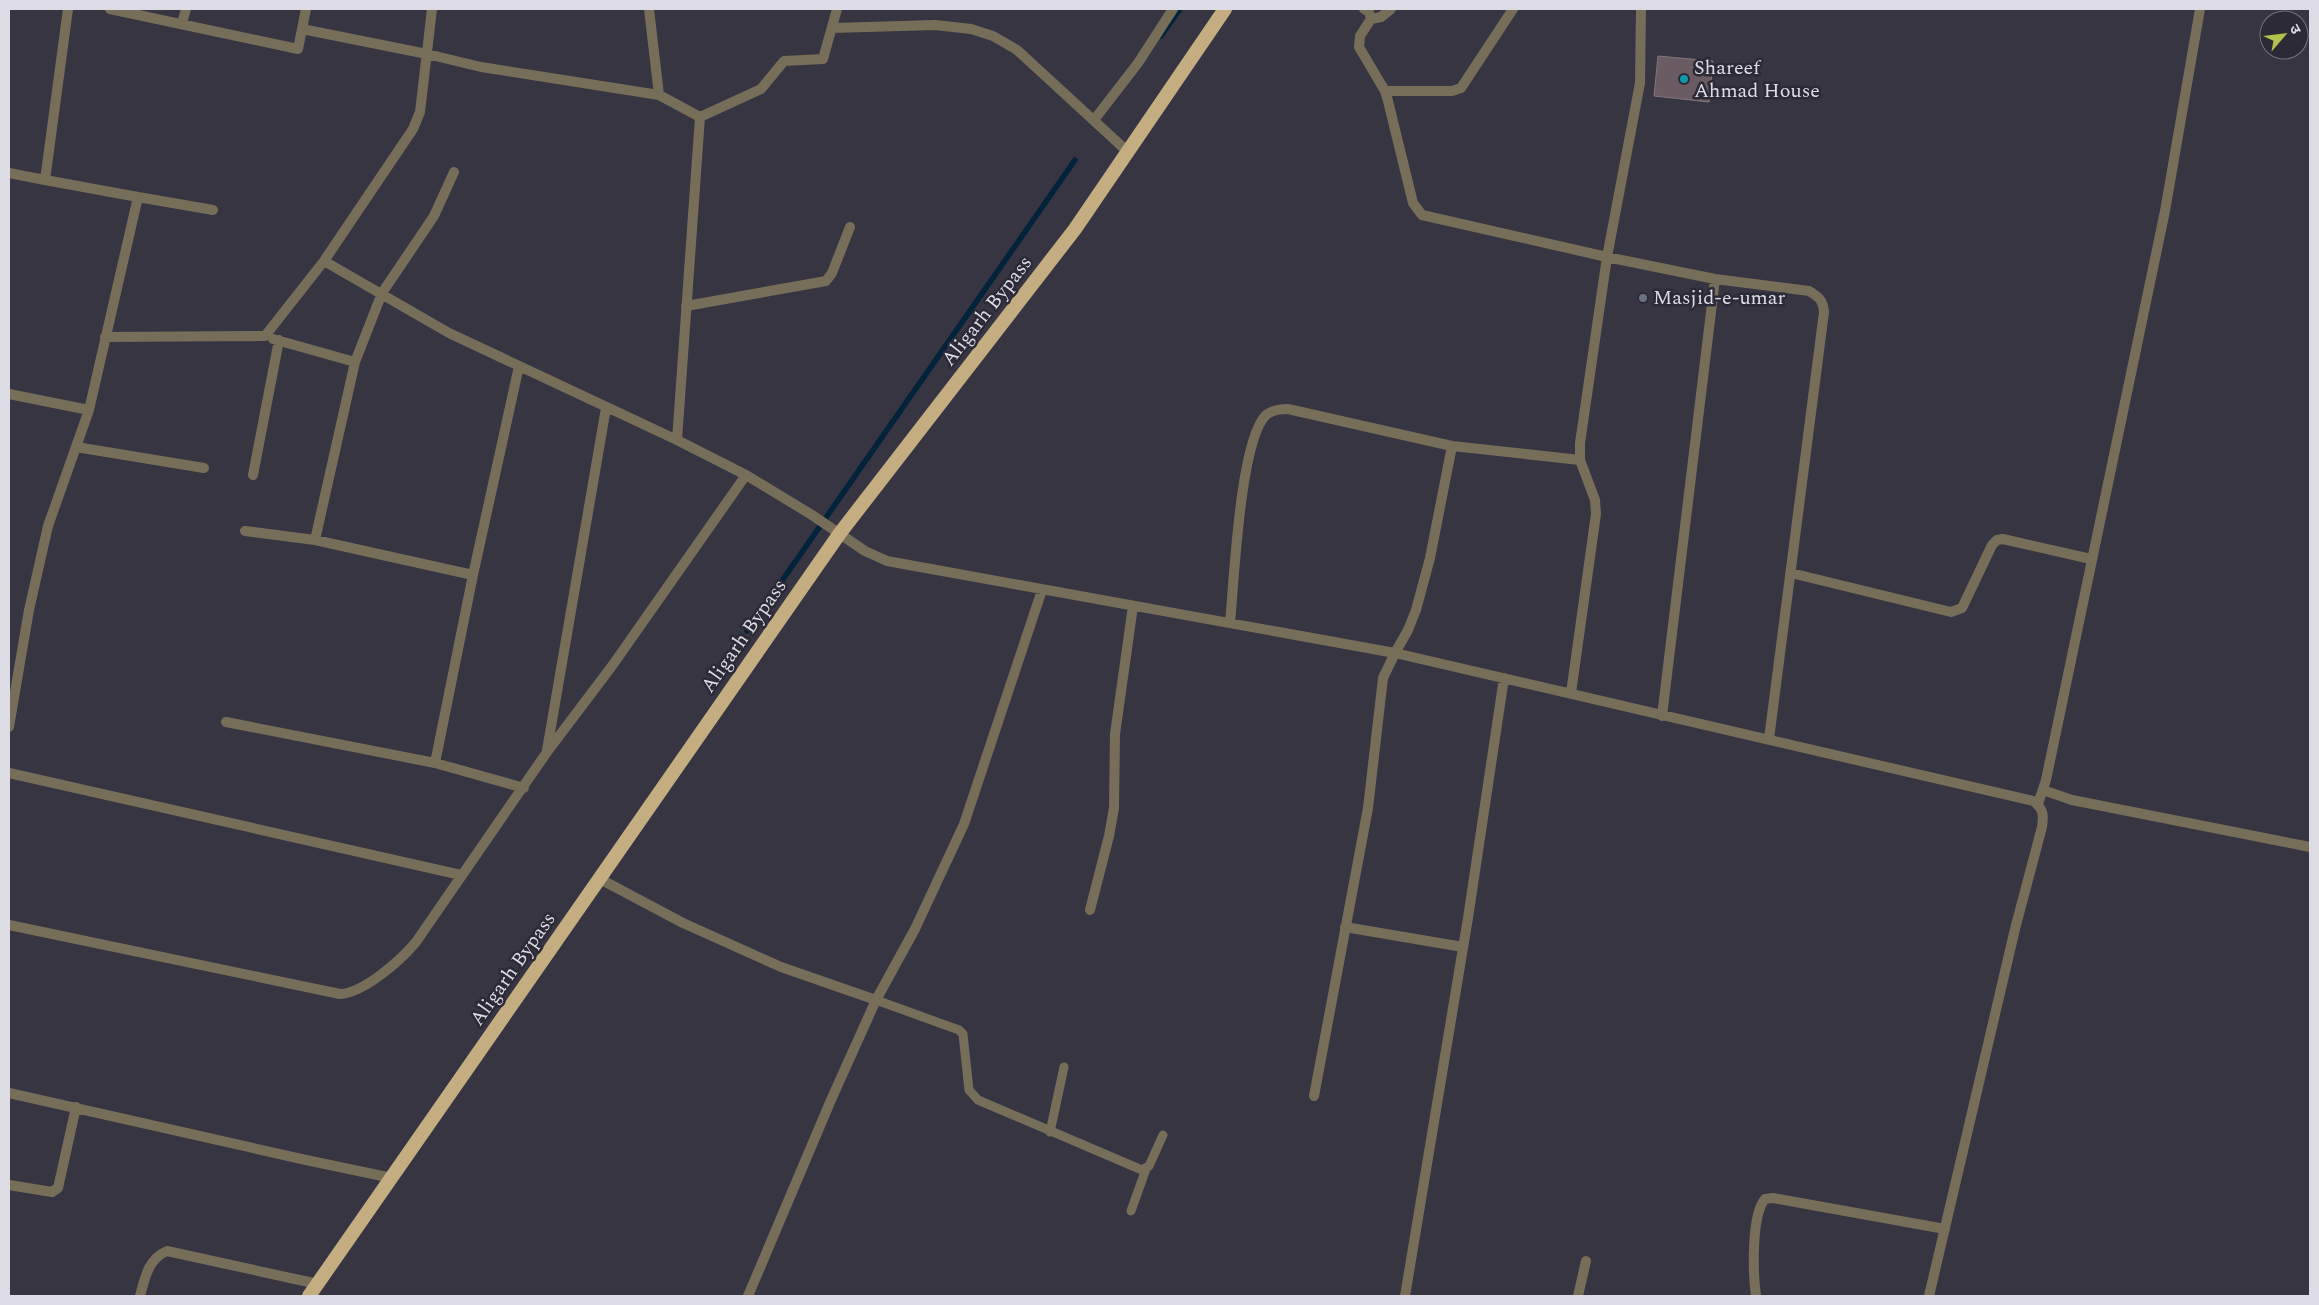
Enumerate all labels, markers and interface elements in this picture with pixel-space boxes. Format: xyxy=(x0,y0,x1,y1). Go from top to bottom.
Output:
north arrow xyxy=(2259,10,2309,60)
text: उ xyxy=(2284,21,2307,38)
place label: Shareef Ahmad House xyxy=(1694,53,1820,106)
marker: Shareef Ahmad House xyxy=(1678,73,1690,85)
street label: Aligarh Bypass xyxy=(934,249,1040,373)
place label: Masjid-e-umar xyxy=(1653,283,1785,313)
marker: Masjid-e-umar xyxy=(1637,292,1649,304)
street label: Aligarh Bypass xyxy=(694,573,794,699)
street label: Aligarh Bypass xyxy=(463,906,563,1032)

